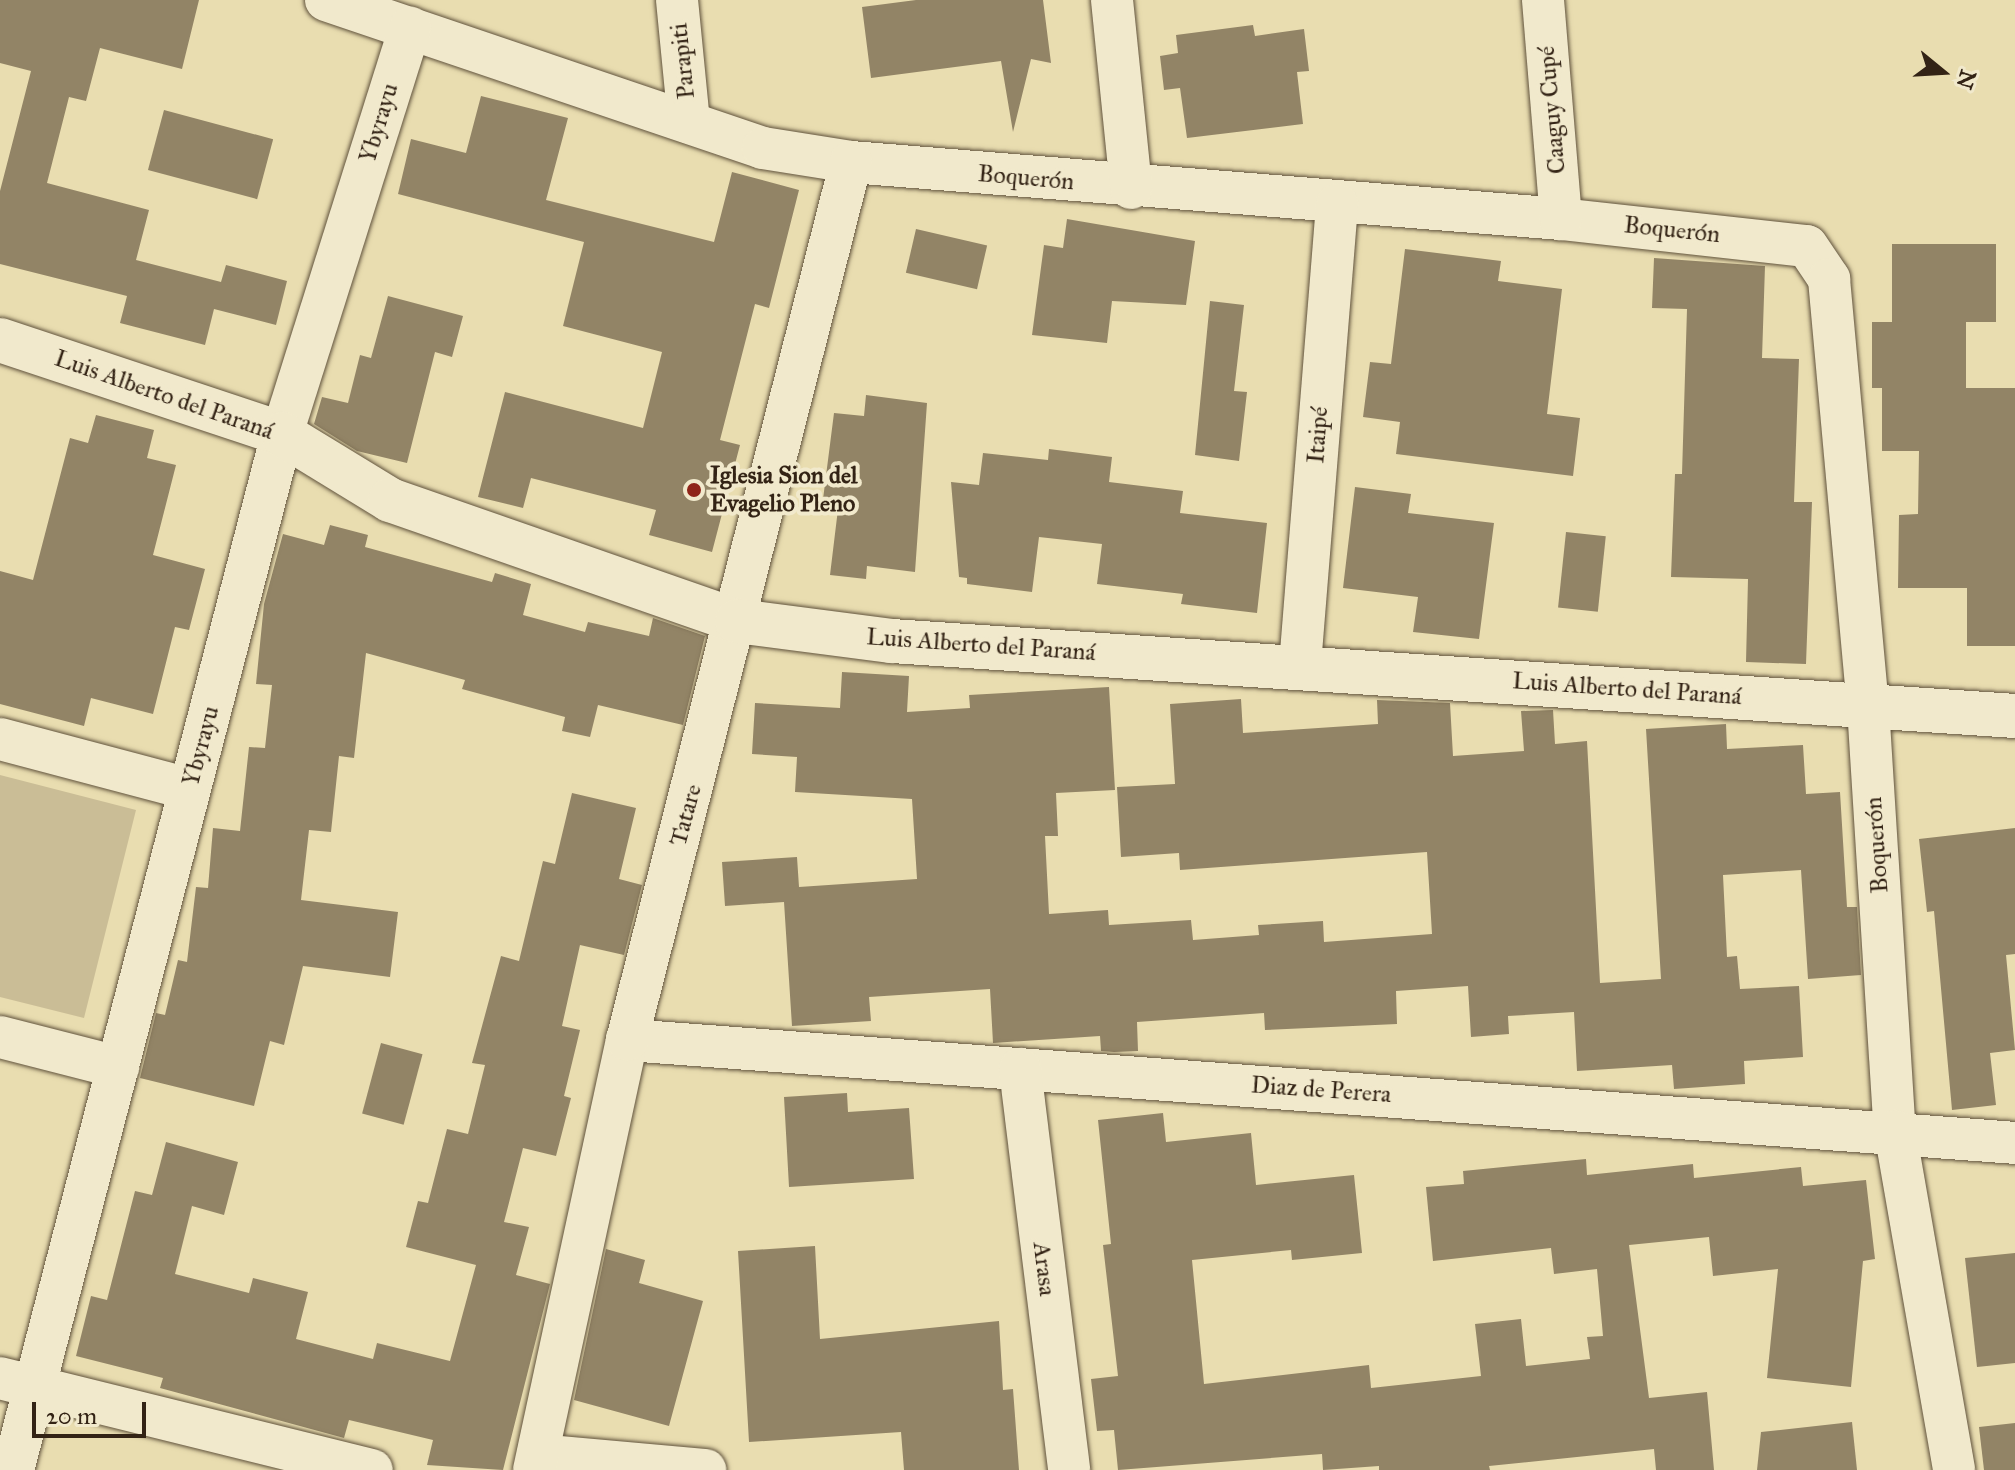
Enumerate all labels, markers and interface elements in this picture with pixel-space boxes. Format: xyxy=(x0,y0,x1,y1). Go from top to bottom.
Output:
street label: Parapiti xyxy=(665,22,701,100)
north arrow xyxy=(1903,32,1983,112)
street label: Caaguy Cupé xyxy=(1532,45,1572,175)
text: N xyxy=(1951,67,1982,93)
street label: Ybyrayu xyxy=(353,80,405,166)
street label: Boquerón xyxy=(977,159,1075,197)
street label: Boquerón xyxy=(1622,211,1722,249)
street label: Luis Alberto del Paraná xyxy=(51,344,277,446)
street label: Itaipé xyxy=(1302,406,1334,464)
place label: Iglesia Sion del Evagelio Pleno xyxy=(710,462,858,518)
marker: Iglesia Sion del Evagelio Pleno xyxy=(685,481,703,499)
street label: Luis Alberto del Paraná xyxy=(865,623,1097,667)
street label: Luis Alberto del Paraná xyxy=(1511,667,1743,711)
street label: Ybyrayu xyxy=(177,703,225,789)
street label: Tatare xyxy=(664,781,708,849)
street label: Boquerón xyxy=(1859,796,1895,894)
street label: Diaz de Perera xyxy=(1250,1071,1392,1109)
street label: Arasa xyxy=(1026,1240,1062,1298)
scale bar xyxy=(36,1386,150,1436)
text: 20 m xyxy=(46,1401,97,1431)

